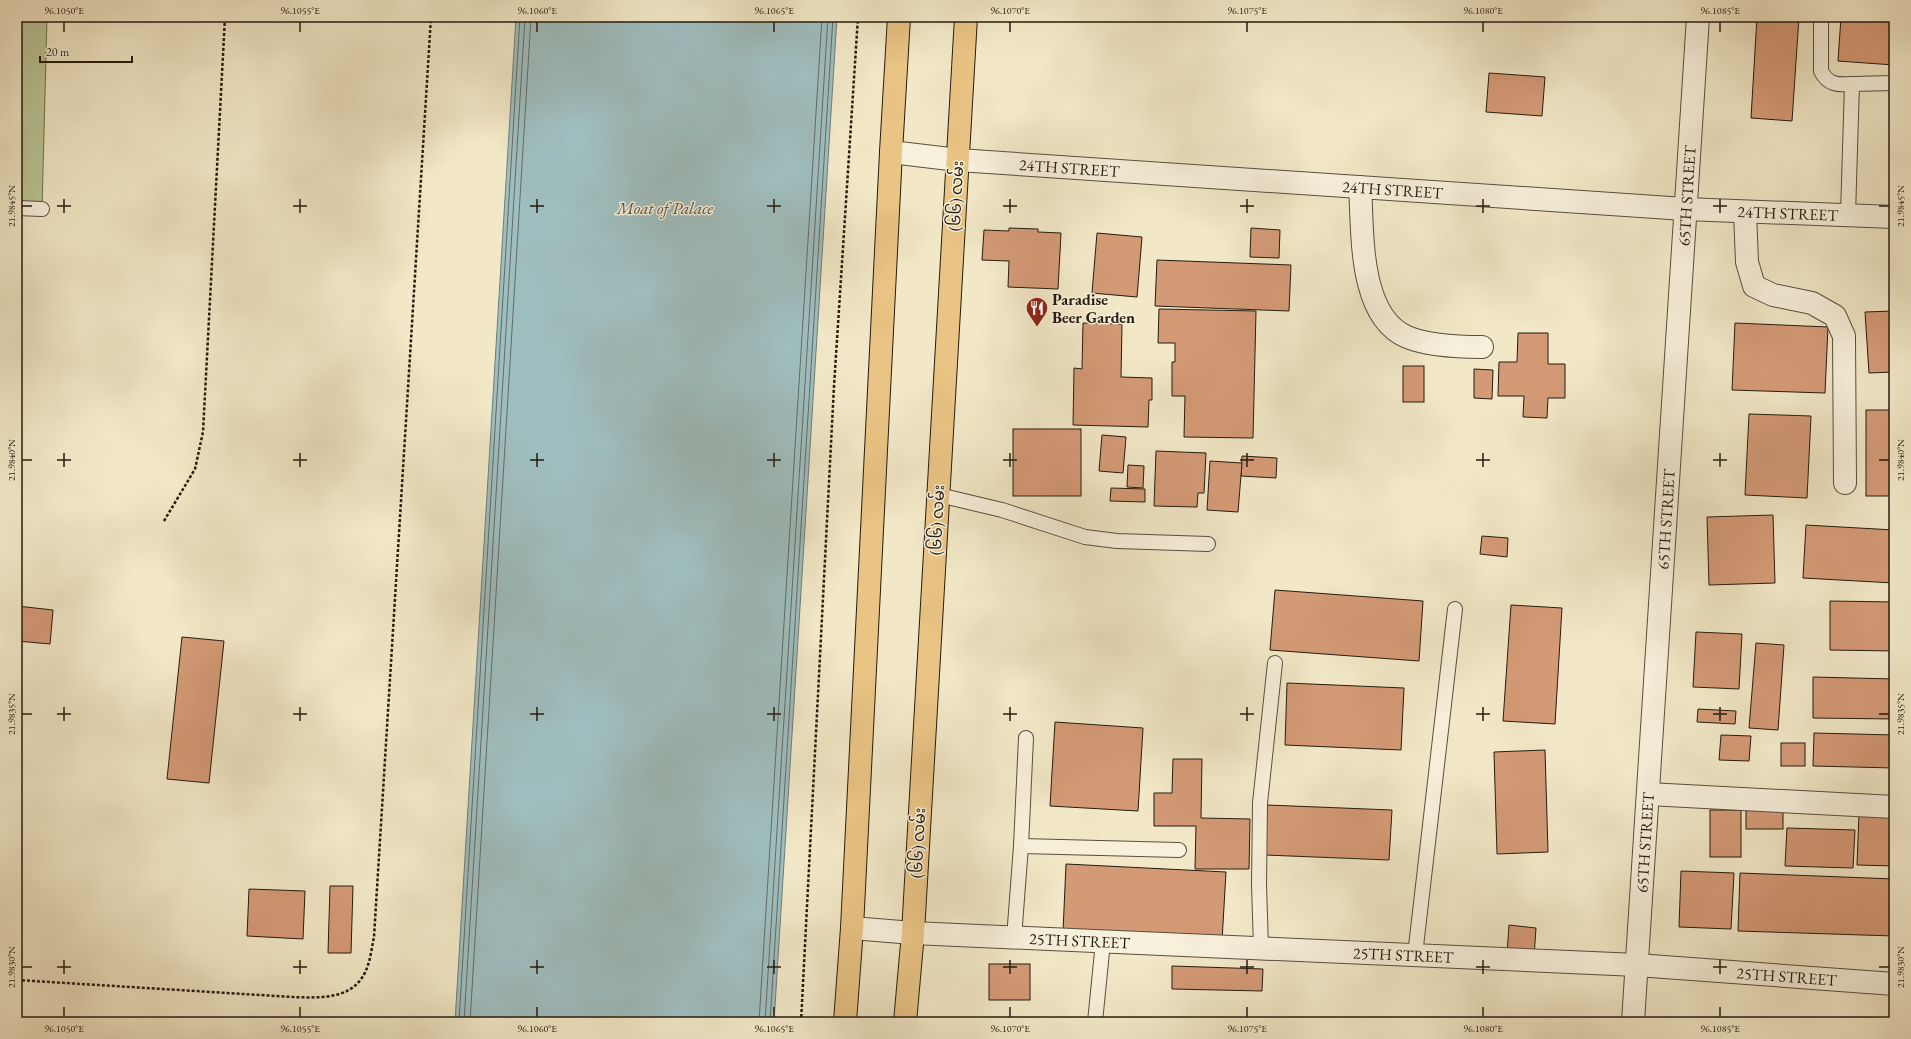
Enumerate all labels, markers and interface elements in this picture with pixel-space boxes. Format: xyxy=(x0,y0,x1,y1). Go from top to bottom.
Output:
text: 96.1050°E xyxy=(44,4,84,17)
text: 96.1055°E xyxy=(280,4,320,17)
text: 96.1060°E xyxy=(517,4,557,17)
text: 96.1065°E xyxy=(754,4,794,17)
text: 96.1070°E xyxy=(990,4,1030,17)
text: 96.1075°E xyxy=(1227,4,1267,17)
text: 96.1080°E xyxy=(1463,4,1503,17)
text: 96.1085°E xyxy=(1700,4,1740,17)
scale bar xyxy=(40,38,132,64)
text: 20 m xyxy=(46,44,70,60)
street label: 65TH STREET xyxy=(1673,145,1700,247)
street label: 24TH STREET xyxy=(1018,154,1120,181)
street label: (၆၆) လမ်း xyxy=(943,160,968,232)
street label: 24TH STREET xyxy=(1342,175,1444,203)
text: 21.9845°N xyxy=(5,185,18,227)
text: 21.9845°N xyxy=(1894,185,1907,227)
water label: Moat of Palace xyxy=(616,197,713,219)
street label: 24TH STREET xyxy=(1737,201,1839,225)
place label: Paradise Beer Garden xyxy=(1052,289,1135,328)
restaurant icon: Paradise Beer Garden xyxy=(1024,295,1050,328)
text: 21.9840°N xyxy=(5,439,18,481)
text: 21.9840°N xyxy=(1894,439,1907,481)
street label: 65TH STREET xyxy=(1652,468,1679,570)
street label: (၆၆) လမ်း xyxy=(924,484,949,556)
text: 21.9835°N xyxy=(5,693,18,735)
text: 21.9835°N xyxy=(1894,693,1907,735)
street label: 65TH STREET xyxy=(1631,791,1658,893)
street label: (၆၆) လမ်း xyxy=(905,807,930,879)
street label: 25TH STREET xyxy=(1029,928,1131,953)
street label: 25TH STREET xyxy=(1353,942,1454,967)
text: 21.9830°N xyxy=(5,946,18,988)
text: 21.9830°N xyxy=(1894,946,1907,988)
street label: 25TH STREET xyxy=(1736,962,1838,990)
text: 96.1050°E xyxy=(44,1022,84,1035)
text: 96.1055°E xyxy=(280,1022,320,1035)
text: 96.1060°E xyxy=(517,1022,557,1035)
text: 96.1065°E xyxy=(754,1022,794,1035)
text: 96.1070°E xyxy=(990,1022,1030,1035)
text: 96.1075°E xyxy=(1227,1022,1267,1035)
text: 96.1080°E xyxy=(1463,1022,1503,1035)
text: 96.1085°E xyxy=(1700,1022,1740,1035)

